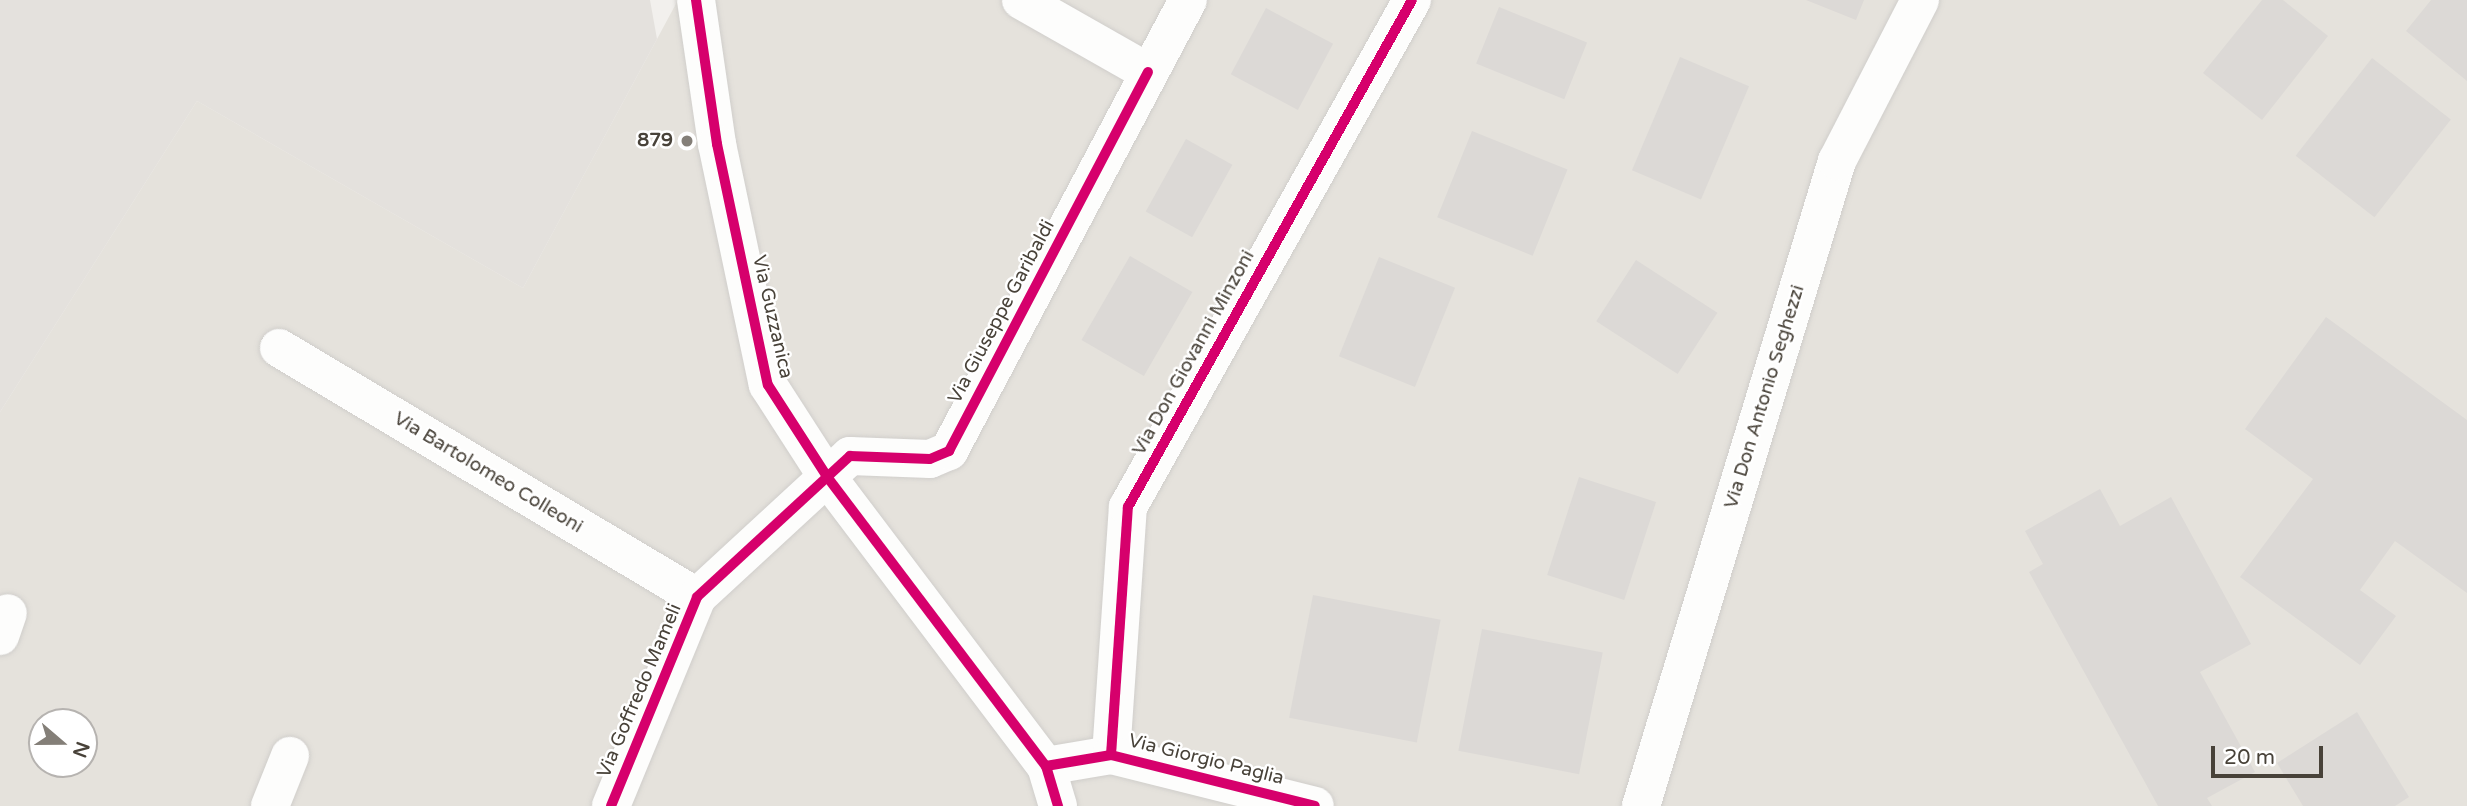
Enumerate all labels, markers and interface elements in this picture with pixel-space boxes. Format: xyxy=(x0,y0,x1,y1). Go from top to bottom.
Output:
place label: 879 xyxy=(637,130,673,152)
marker: 879 xyxy=(679,133,695,149)
street label: Via Giuseppe Garibaldi xyxy=(944,216,1060,408)
street label: Via Don Giovanni Minzoni xyxy=(1128,246,1260,460)
street label: Via Guzzanica xyxy=(747,253,797,381)
street label: Via Don Antonio Seghezzi xyxy=(1720,282,1810,512)
street label: Via Bartolomeo Colleoni xyxy=(389,407,587,539)
street label: Via Goffredo Mameli xyxy=(593,601,687,781)
north arrow xyxy=(28,708,98,778)
street label: Via Giorgio Paglia xyxy=(1126,730,1286,790)
scale bar xyxy=(2215,732,2327,776)
text: N xyxy=(68,739,94,760)
text: 20 m xyxy=(2224,745,2275,770)

